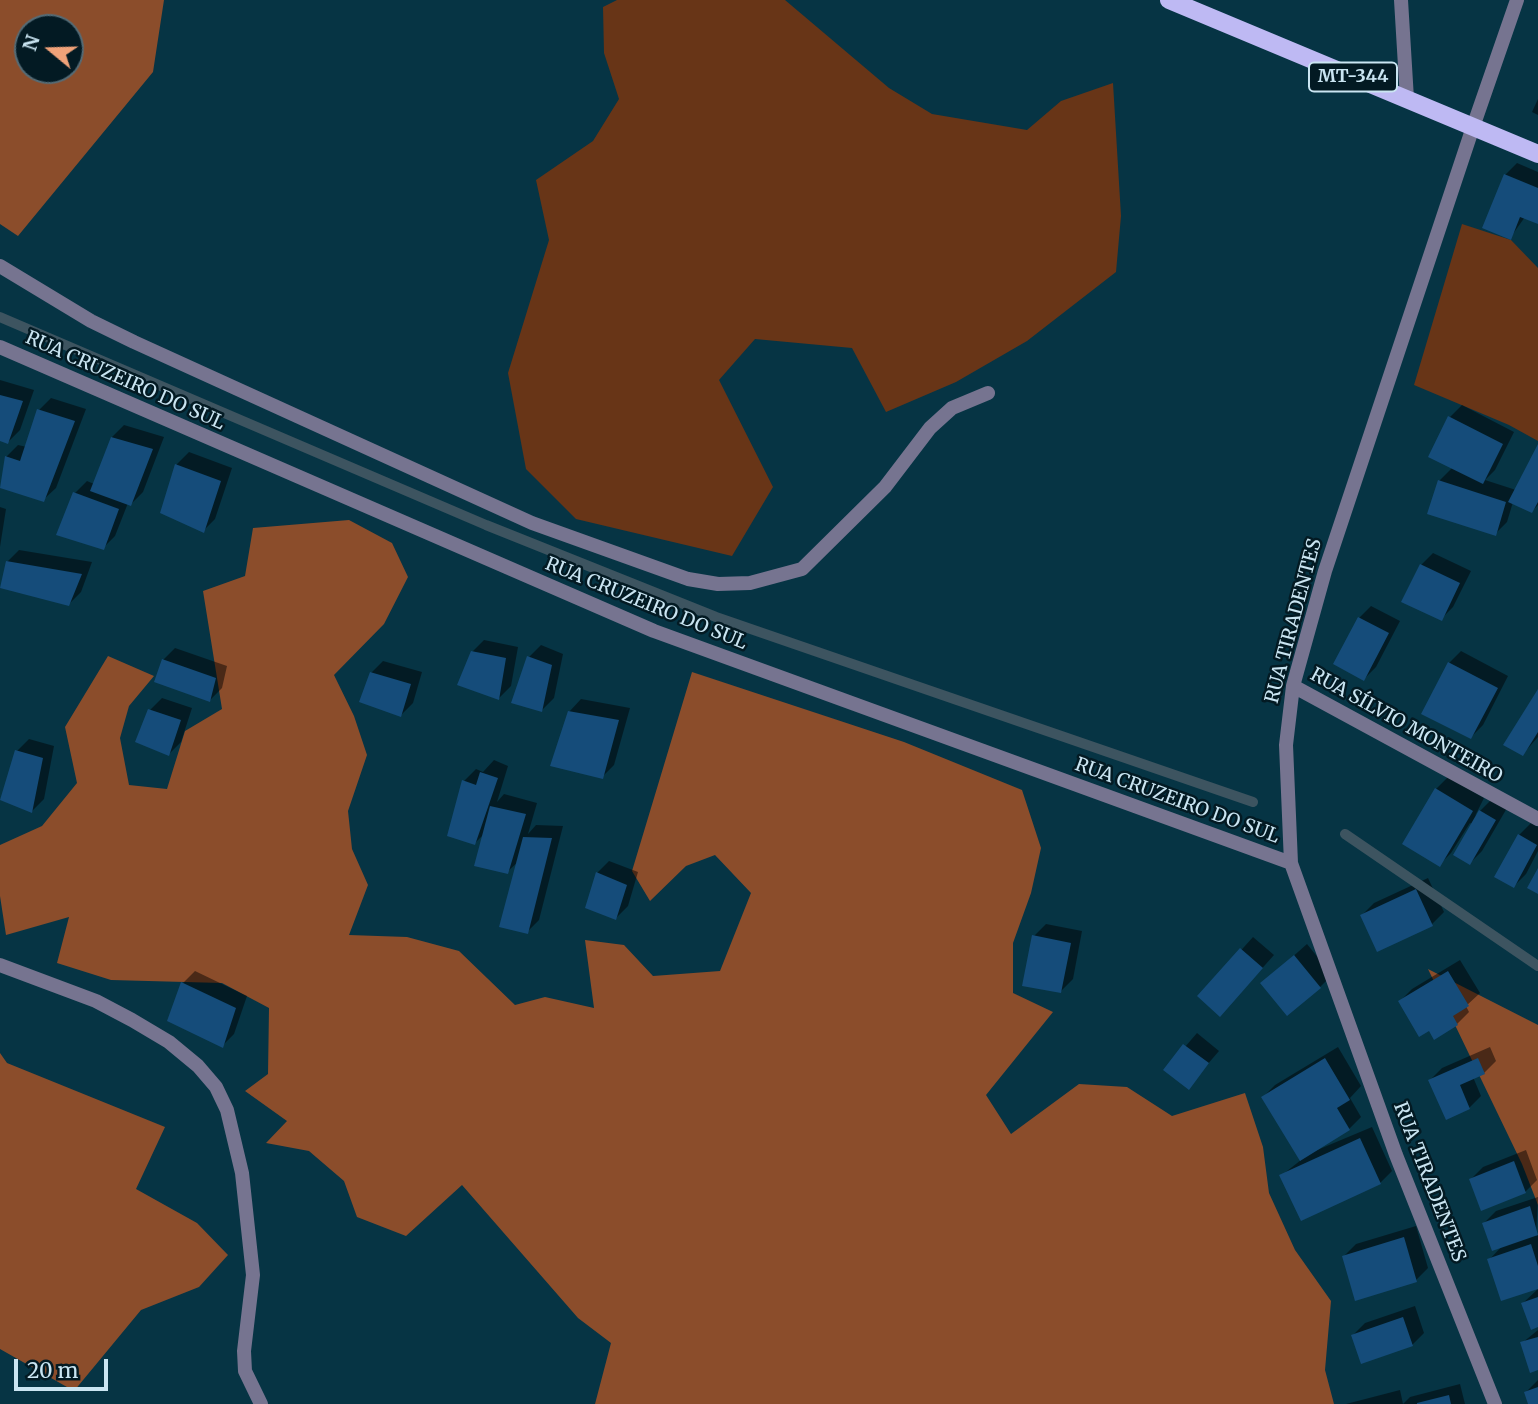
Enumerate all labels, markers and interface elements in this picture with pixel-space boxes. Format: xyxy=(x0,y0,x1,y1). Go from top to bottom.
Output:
north arrow xyxy=(14,14,84,84)
text: N xyxy=(17,32,45,54)
road number: MT-344 xyxy=(1309,62,1397,92)
street label: RUA CRUZEIRO DO SUL xyxy=(22,327,228,435)
street label: RUA TIRADENTES xyxy=(1261,536,1327,706)
street label: RUA CRUZEIRO DO SUL xyxy=(542,553,750,655)
street label: RUA SÍLVIO MONTEIRO xyxy=(1306,664,1506,788)
street label: RUA CRUZEIRO DO SUL xyxy=(1072,753,1282,849)
street label: RUA TIRADENTES xyxy=(1388,1099,1470,1265)
scale bar xyxy=(18,1344,112,1388)
text: 20 m xyxy=(27,1357,78,1384)

